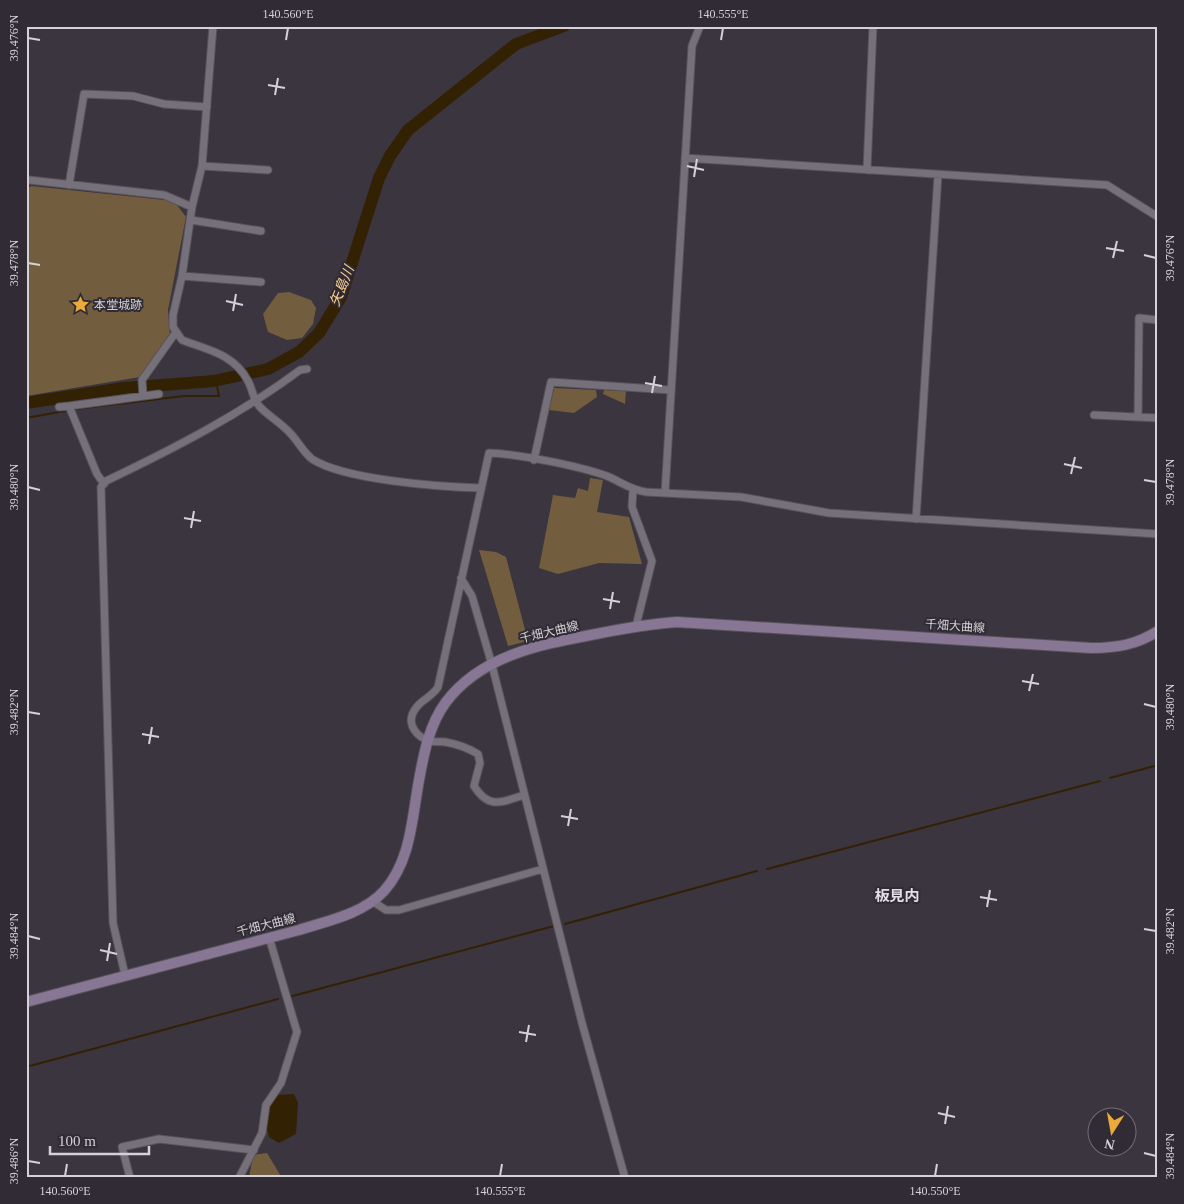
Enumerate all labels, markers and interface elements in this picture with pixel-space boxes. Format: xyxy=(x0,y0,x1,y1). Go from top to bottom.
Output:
text: 140.560°E xyxy=(262,7,314,21)
text: 140.555°E xyxy=(697,7,749,21)
text: 39.476°N xyxy=(7,14,21,61)
text: 39.476°N xyxy=(1163,234,1177,281)
text: 39.478°N xyxy=(7,239,21,286)
water label: 矢島川 xyxy=(327,262,358,308)
place icon: 本堂城跡 xyxy=(70,295,90,315)
place label: 本堂城跡 xyxy=(94,298,142,312)
text: 39.478°N xyxy=(1163,458,1177,505)
text: 39.480°N xyxy=(7,463,21,510)
street label: 千畑大曲線 xyxy=(925,617,985,635)
street label: 千畑大曲線 xyxy=(518,618,580,646)
text: 39.480°N xyxy=(1163,683,1177,730)
text: 39.482°N xyxy=(7,688,21,735)
district label: 板見内 xyxy=(874,888,920,904)
text: 39.482°N xyxy=(1163,907,1177,954)
street label: 千畑大曲線 xyxy=(235,911,297,939)
text: 39.484°N xyxy=(7,912,21,959)
north arrow xyxy=(1086,1106,1136,1156)
scale bar xyxy=(50,1124,149,1156)
text: 39.484°N xyxy=(1163,1132,1177,1179)
text: 100 m xyxy=(58,1133,96,1149)
text: N xyxy=(1103,1136,1116,1153)
text: 39.486°N xyxy=(7,1137,21,1184)
text: 140.560°E xyxy=(39,1184,91,1198)
text: 140.555°E xyxy=(474,1184,526,1198)
text: 140.550°E xyxy=(909,1184,961,1198)

